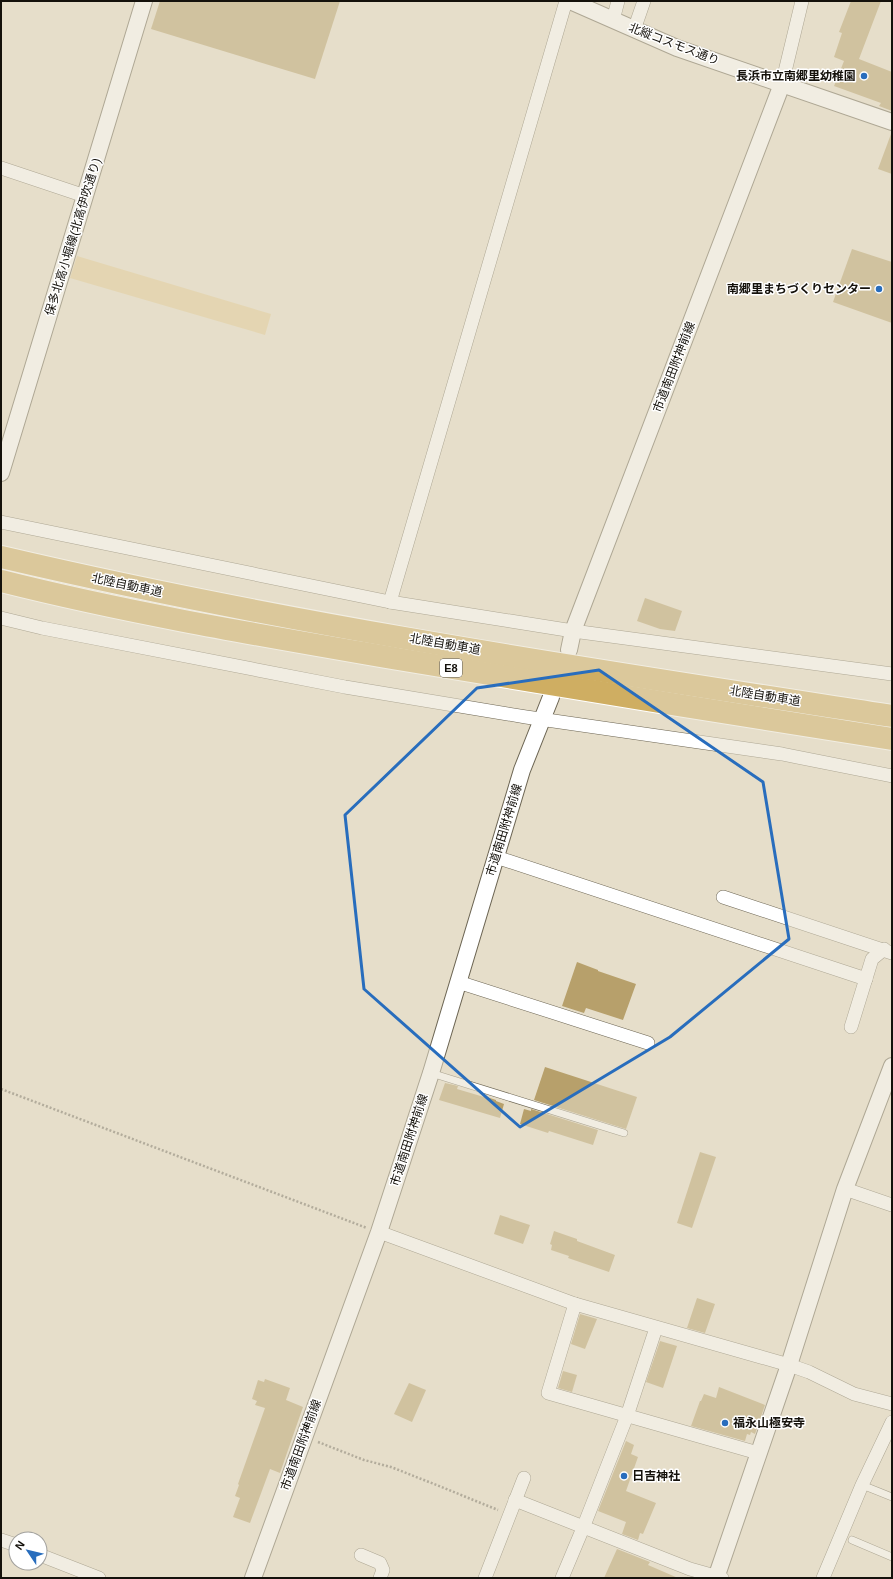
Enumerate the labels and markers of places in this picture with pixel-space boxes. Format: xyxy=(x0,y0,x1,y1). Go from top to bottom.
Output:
place label: 長浜市立南郷里幼稚園 xyxy=(736,69,856,83)
marker: 長浜市立南郷里幼稚園 xyxy=(859,71,869,81)
place label: 南郷里まちづくりセンター xyxy=(727,282,871,296)
marker: 南郷里まちづくりセンター xyxy=(874,284,884,294)
place label: 福永山極安寺 xyxy=(733,1416,805,1430)
marker: 福永山極安寺 xyxy=(720,1418,730,1428)
place label: 日吉神社 xyxy=(632,1469,680,1483)
marker: 日吉神社 xyxy=(619,1471,629,1481)

